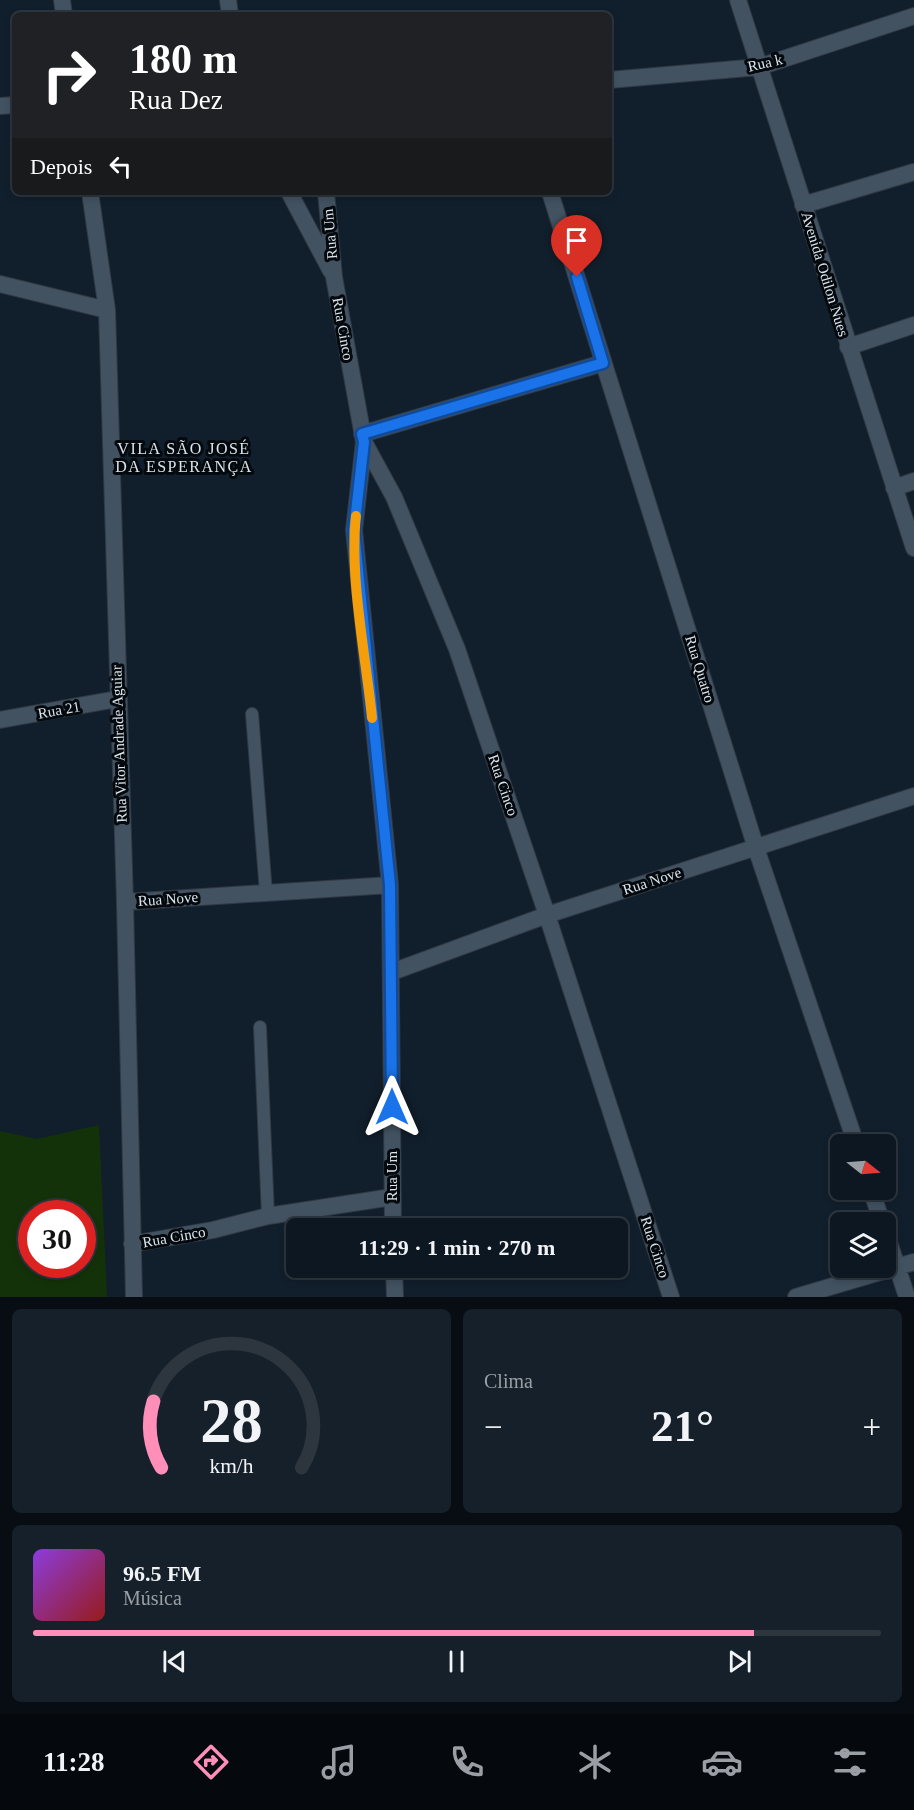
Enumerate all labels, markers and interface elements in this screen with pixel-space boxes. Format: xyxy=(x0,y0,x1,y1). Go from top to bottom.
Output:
icon: right xyxy=(30,36,108,114)
text: 180 m xyxy=(129,36,238,82)
street label: Rua k xyxy=(746,51,785,75)
text: Rua Dez xyxy=(129,85,223,115)
icon: left xyxy=(104,150,137,183)
text: Depois xyxy=(30,154,92,179)
street label: Rua Um xyxy=(320,208,340,260)
street label: Avenida Odilon Nues xyxy=(798,210,852,339)
pin xyxy=(551,215,602,277)
icon: arrive xyxy=(560,224,593,257)
street label: Rua Cinco xyxy=(330,296,356,362)
district label: VILA SÃO JOSÉ DA ESPERANÇA xyxy=(115,439,253,476)
street label: Rua Quatro xyxy=(682,633,718,705)
street label: Rua Vitor Andrade Aguiar xyxy=(108,665,130,823)
street label: Rua 21 xyxy=(36,698,82,722)
street label: Rua Cinco xyxy=(485,752,521,818)
street label: Rua Nove xyxy=(621,864,684,898)
street label: Rua Nove xyxy=(137,889,199,909)
position arrow xyxy=(360,1075,424,1139)
north arrow xyxy=(830,1134,896,1200)
map controls xyxy=(830,1134,896,1278)
street label: Rua Um xyxy=(384,1150,400,1201)
speed limit sign: 30 xyxy=(18,1200,96,1278)
button: layers xyxy=(830,1212,896,1278)
street label: Rua Cinco xyxy=(638,1214,672,1280)
street label: Rua Cinco xyxy=(141,1224,207,1250)
text: 11:29 · 1 min · 270 m xyxy=(359,1235,555,1260)
text: Clima xyxy=(484,1370,533,1392)
text: 28 xyxy=(200,1386,263,1455)
text: 21° xyxy=(651,1401,714,1451)
text: − xyxy=(484,1409,503,1445)
text: + xyxy=(862,1409,881,1445)
text: km/h xyxy=(209,1454,254,1478)
text: 96.5 FM xyxy=(123,1561,201,1586)
text: Música xyxy=(123,1587,182,1609)
icon: previous xyxy=(158,1645,191,1678)
icon: pause xyxy=(440,1645,473,1678)
icon: next xyxy=(723,1645,756,1678)
icon: directions xyxy=(190,1741,232,1783)
icon: music xyxy=(318,1741,360,1783)
icon: phone xyxy=(446,1741,488,1783)
icon: climate xyxy=(574,1741,616,1783)
icon: car xyxy=(701,1741,743,1783)
icon: filters xyxy=(829,1741,871,1783)
text: 11:28 xyxy=(43,1747,104,1777)

